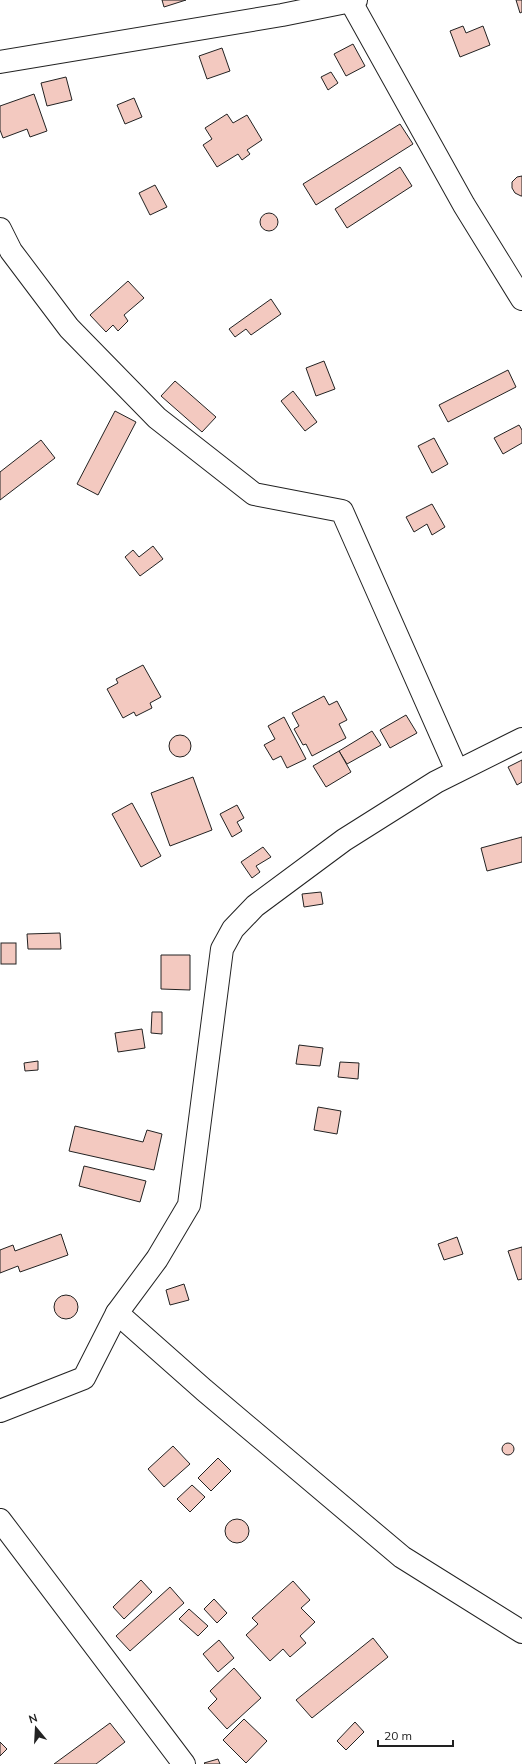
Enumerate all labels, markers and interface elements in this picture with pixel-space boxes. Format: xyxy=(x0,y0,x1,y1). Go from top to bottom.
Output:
north arrow xyxy=(16,1708,56,1748)
text: N xyxy=(27,1711,39,1726)
scale bar xyxy=(378,1722,453,1748)
text: 20 m xyxy=(384,1728,412,1743)

